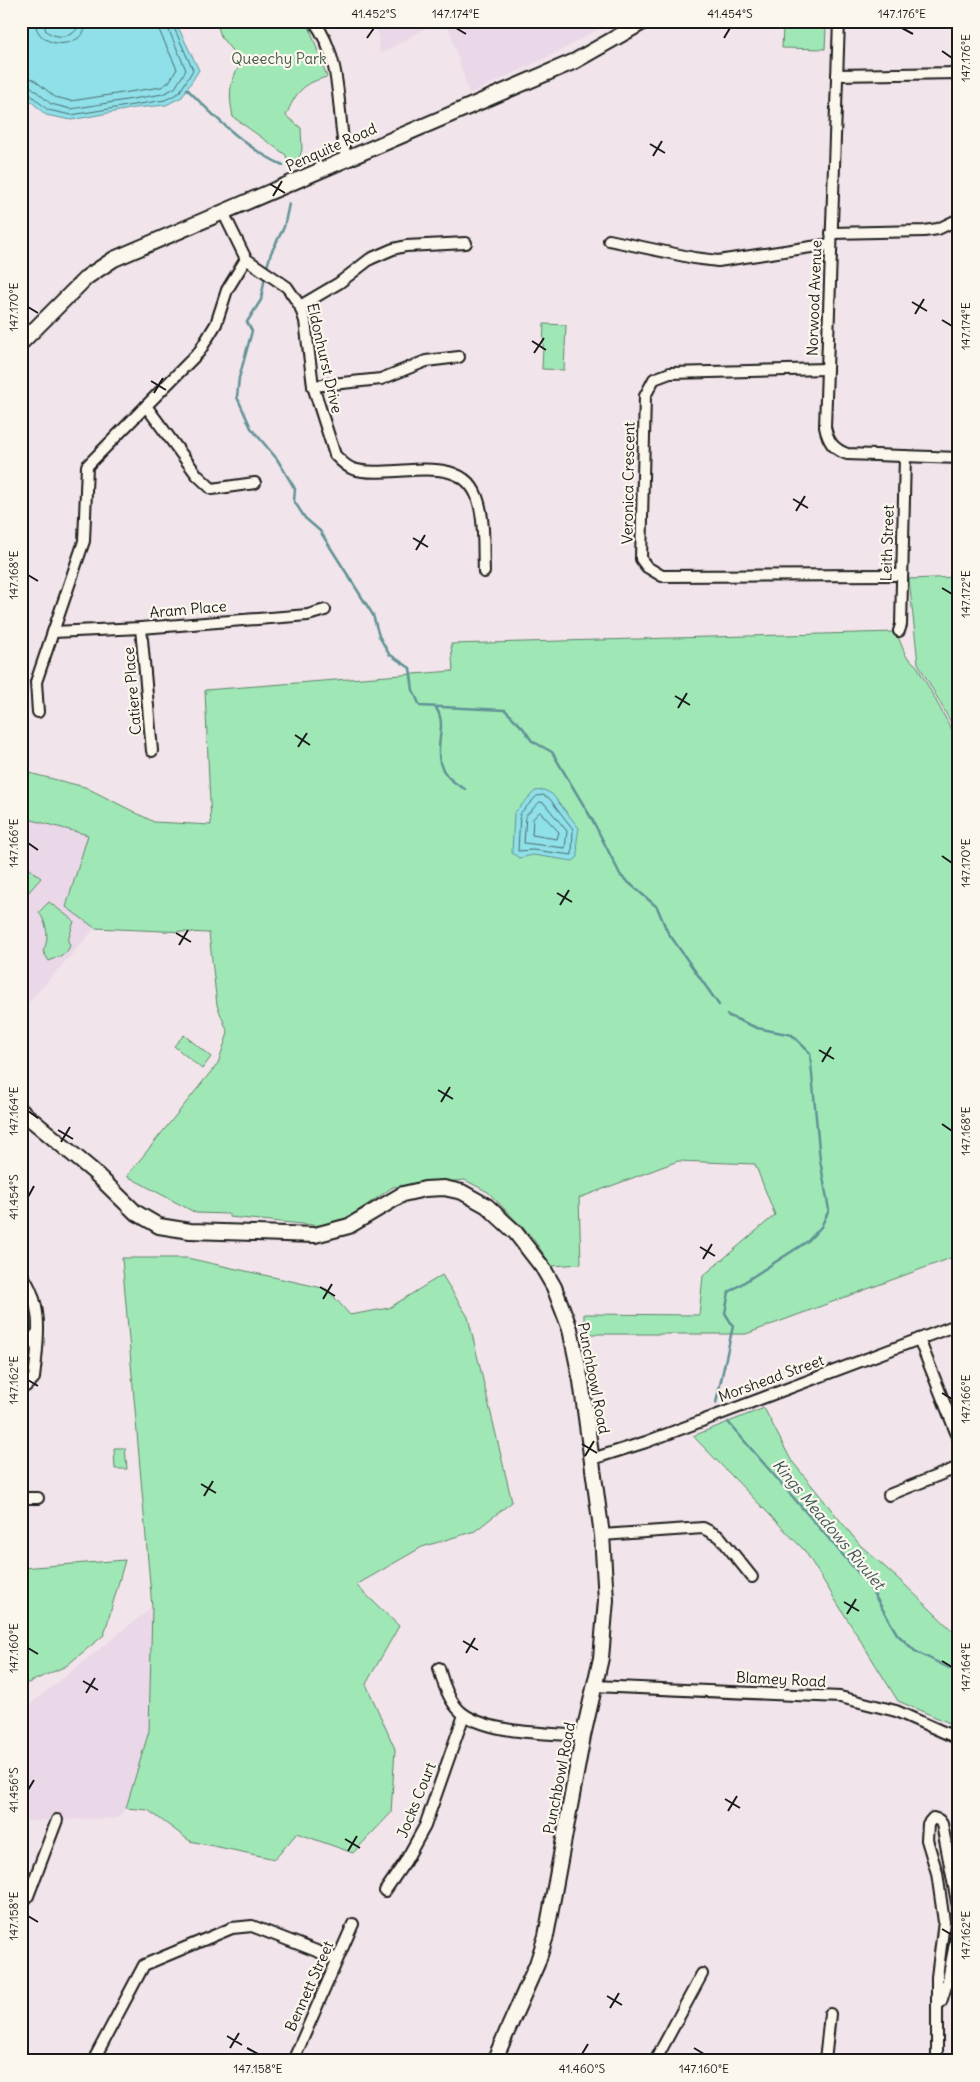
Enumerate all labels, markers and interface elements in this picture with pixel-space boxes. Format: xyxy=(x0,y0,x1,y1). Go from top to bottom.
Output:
text: 41.452°S xyxy=(352,6,397,21)
text: 147.174°E xyxy=(432,6,480,21)
text: 41.454°S xyxy=(707,6,753,21)
text: 147.176°E xyxy=(878,6,926,21)
text: 147.176°E xyxy=(958,34,973,82)
park label: Queechy Park xyxy=(231,49,327,68)
street label: Penquite Road xyxy=(283,118,379,175)
street label: Norwood Avenue xyxy=(802,240,826,356)
text: 147.170°E xyxy=(6,282,21,332)
street label: Eldonhurst Drive xyxy=(303,301,347,415)
text: 147.174°E xyxy=(958,302,973,350)
street label: Veronica Crescent xyxy=(617,422,639,544)
street label: Leith Street xyxy=(876,504,898,582)
text: 147.168°E xyxy=(6,550,21,600)
text: 147.172°E xyxy=(958,570,973,618)
street label: Aram Place xyxy=(149,596,227,622)
street label: Catiere Place xyxy=(119,646,145,736)
text: 147.166°E xyxy=(6,818,21,868)
text: 147.170°E xyxy=(958,838,973,888)
text: 147.164°E xyxy=(6,1086,21,1136)
text: 147.168°E xyxy=(958,1106,973,1156)
text: 41.454°S xyxy=(6,1174,21,1220)
street label: Punchbowl Road xyxy=(574,1321,614,1436)
street label: Morshead Street xyxy=(716,1350,826,1406)
text: 147.162°E xyxy=(6,1356,21,1404)
text: 147.166°E xyxy=(958,1374,973,1424)
water label: Kings Meadows Rivulet xyxy=(769,1455,891,1595)
text: 147.160°E xyxy=(6,1623,21,1673)
text: 147.164°E xyxy=(958,1642,973,1692)
street label: Blamey Road xyxy=(735,1667,827,1691)
street label: Punchbowl Road xyxy=(539,1720,579,1835)
street label: Jocks Court xyxy=(392,1759,440,1841)
text: 41.456°S xyxy=(6,1767,21,1813)
text: 147.158°E xyxy=(6,1891,21,1941)
text: 147.162°E xyxy=(958,1911,973,1959)
street label: Bennett Street xyxy=(281,1938,337,2034)
text: 147.158°E xyxy=(233,2061,283,2076)
text: 41.460°S xyxy=(559,2061,605,2076)
text: 147.160°E xyxy=(679,2061,729,2076)

